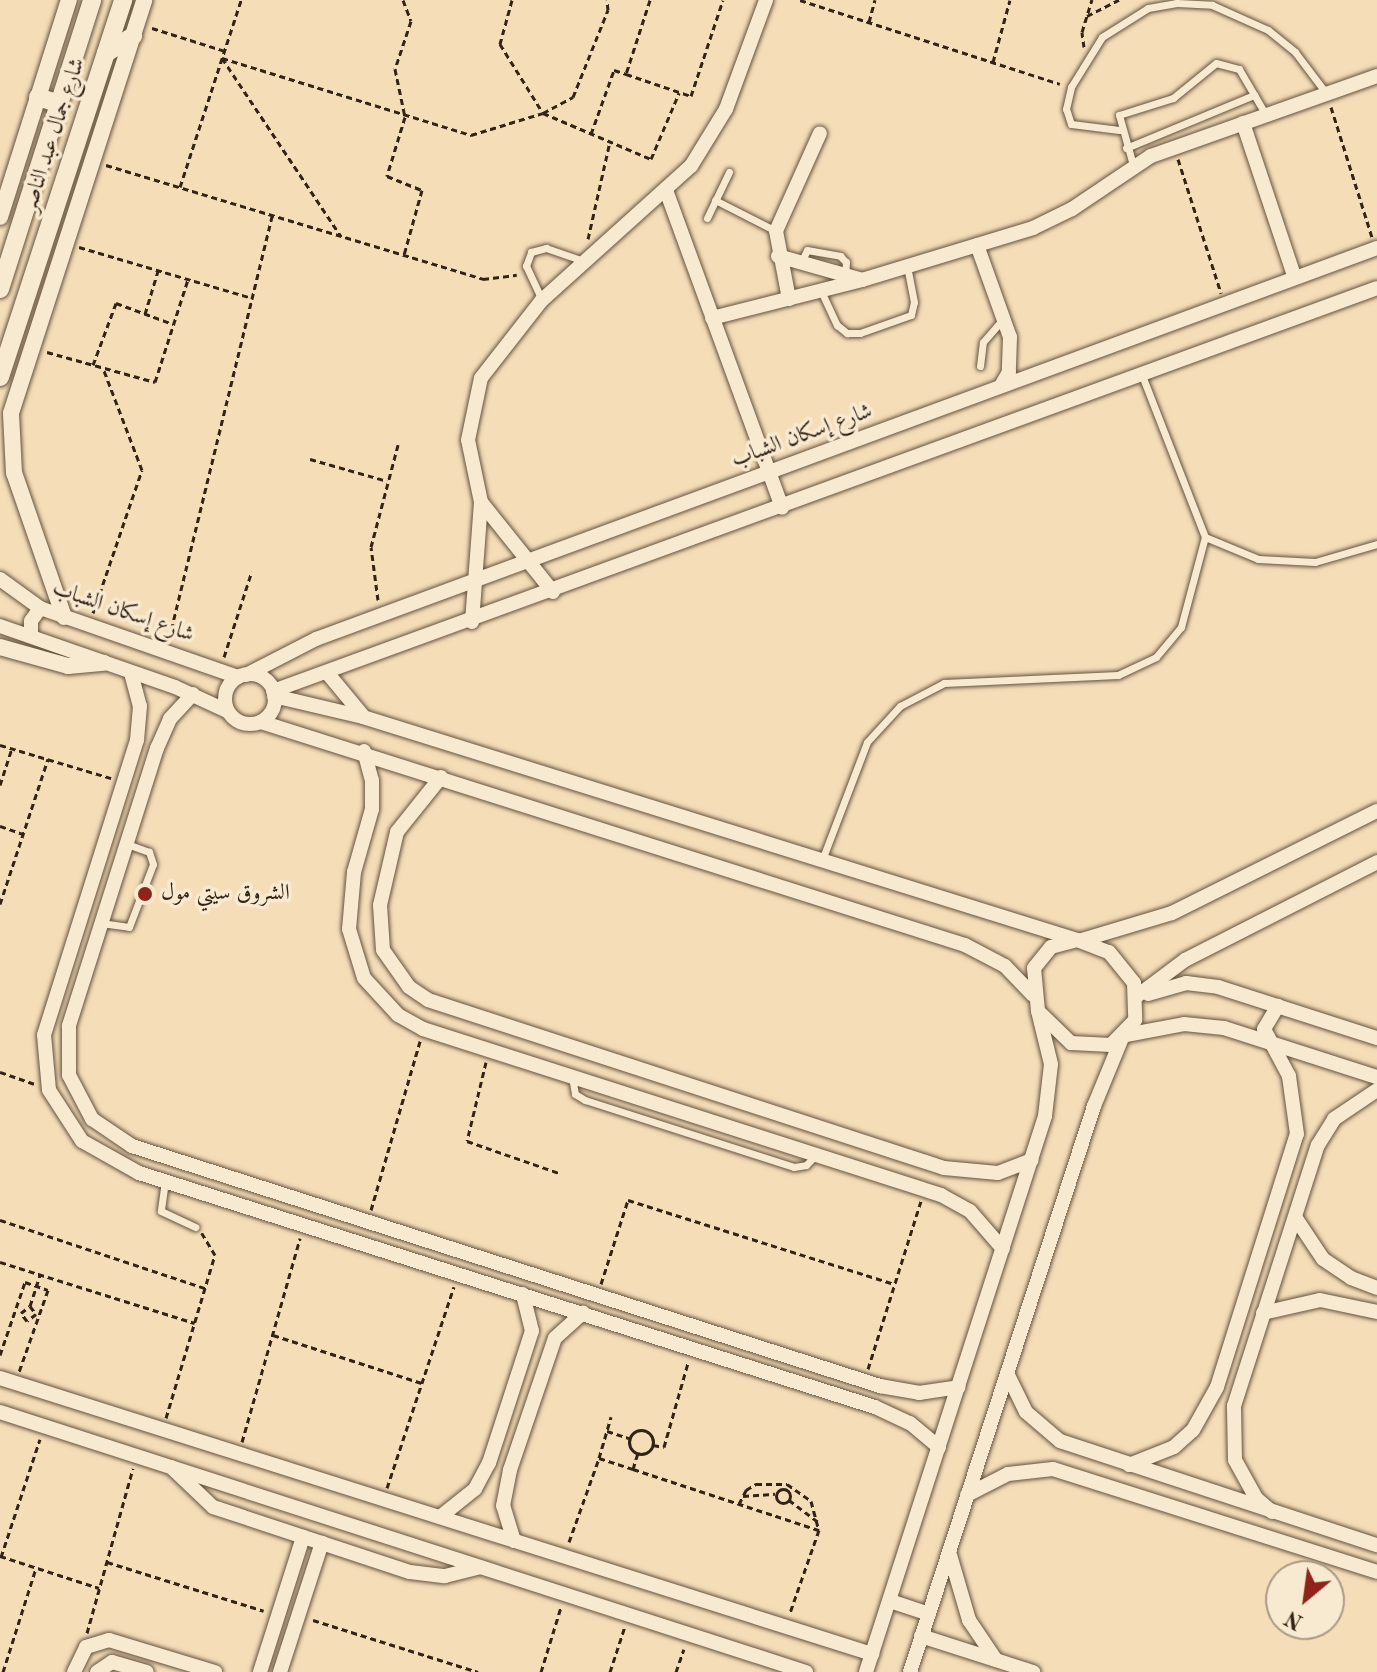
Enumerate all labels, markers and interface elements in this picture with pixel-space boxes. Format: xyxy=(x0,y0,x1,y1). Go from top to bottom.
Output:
street label: شارع جمال عبد الناصر xyxy=(17,55,91,215)
street label: شارع إسكان الشباب xyxy=(728,398,876,474)
street label: شارع إسكان الشباب xyxy=(49,575,197,649)
place label: الشروق سيتي مول xyxy=(161,881,290,907)
marker: الشروق سيتي مول xyxy=(136,885,154,903)
north arrow xyxy=(1265,1560,1345,1640)
text: N xyxy=(1282,1606,1307,1633)

